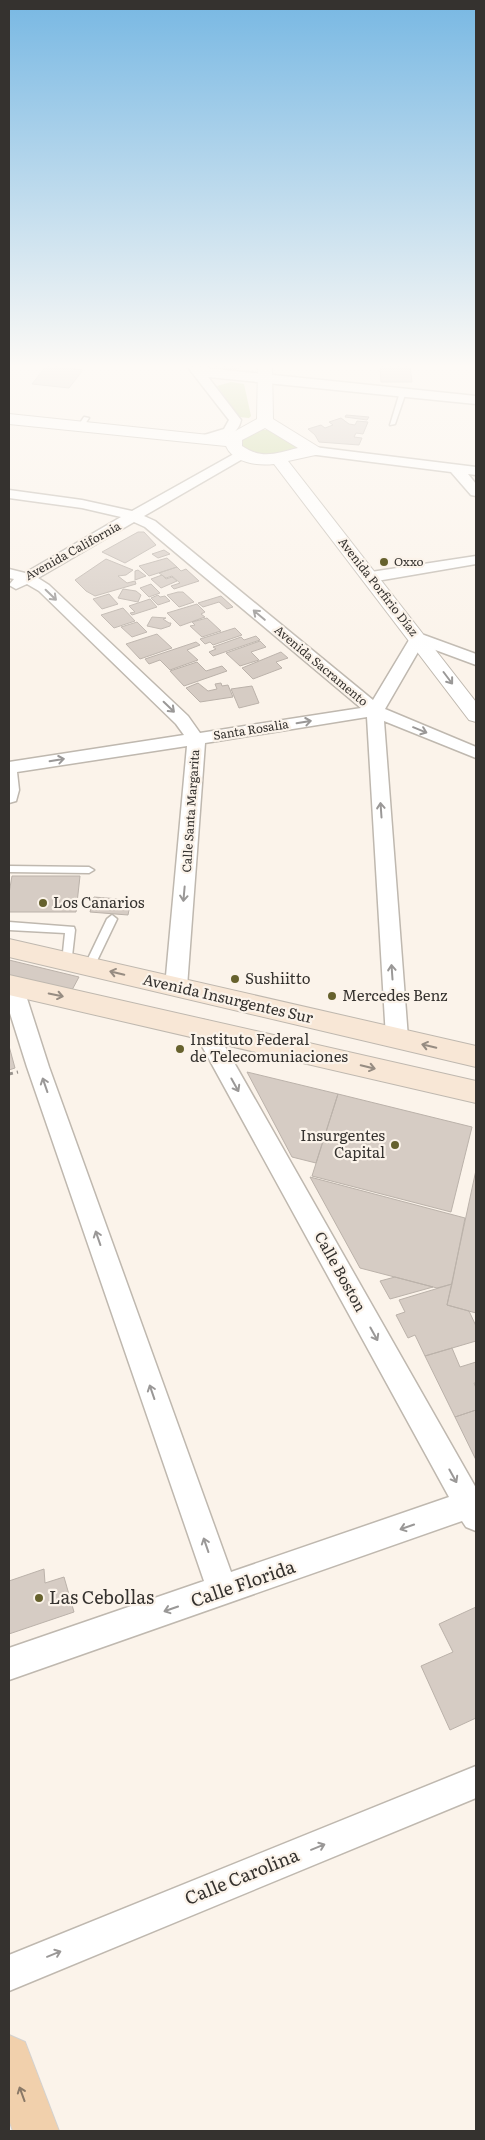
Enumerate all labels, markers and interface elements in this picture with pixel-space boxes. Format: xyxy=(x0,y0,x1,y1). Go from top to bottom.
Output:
street label: Avenida California xyxy=(21,516,124,584)
street label: Avenida Porfirio Díaz xyxy=(335,533,423,640)
place label: Oxxo xyxy=(394,552,424,570)
marker: Oxxo xyxy=(378,556,390,568)
one-way arrow xyxy=(45,589,58,601)
one-way arrow xyxy=(253,609,266,620)
street label: Avenida Sacramento xyxy=(271,621,372,710)
one-way arrow xyxy=(443,671,453,685)
one-way arrow xyxy=(163,701,175,713)
street label: Santa Rosalia xyxy=(212,714,290,744)
one-way arrow xyxy=(296,717,312,727)
one-way arrow xyxy=(412,725,427,735)
street label: Calle Santa Margarita xyxy=(177,748,203,873)
one-way arrow xyxy=(49,755,65,765)
one-way arrow xyxy=(377,803,386,819)
one-way arrow xyxy=(180,886,189,902)
place label: Los Canarios xyxy=(53,890,145,913)
marker: Los Canarios xyxy=(37,897,49,909)
one-way arrow xyxy=(388,965,397,981)
place label: Sushiitto xyxy=(245,966,311,989)
street label: Avenida Insurgentes Sur xyxy=(141,967,316,1028)
one-way arrow xyxy=(110,968,126,977)
marker: Sushiitto xyxy=(229,973,241,985)
place label: Mercedes Benz xyxy=(342,983,448,1006)
marker: Mercedes Benz xyxy=(326,990,338,1002)
one-way arrow xyxy=(48,991,64,1000)
place label: Instituto Federal de Telecomuniaciones xyxy=(190,1027,348,1067)
one-way arrow xyxy=(421,1041,437,1050)
marker: Instituto Federal de Telecomuniaciones xyxy=(174,1043,186,1055)
one-way arrow xyxy=(360,1063,376,1072)
one-way arrow xyxy=(39,1077,49,1093)
one-way arrow xyxy=(231,1078,241,1092)
place label: Insurgentes Capital xyxy=(300,1123,385,1163)
marker: Insurgentes Capital xyxy=(389,1139,401,1151)
street label: Calle Boston xyxy=(310,1227,373,1316)
one-way arrow xyxy=(93,1231,103,1247)
one-way arrow xyxy=(370,1327,380,1341)
one-way arrow xyxy=(147,1384,157,1400)
one-way arrow xyxy=(449,1469,459,1483)
one-way arrow xyxy=(399,1522,415,1532)
one-way arrow xyxy=(201,1537,211,1553)
street label: Calle Florida xyxy=(187,1552,299,1613)
place label: Las Cebollas xyxy=(49,1583,154,1610)
marker: Las Cebollas xyxy=(33,1592,45,1604)
one-way arrow xyxy=(163,1604,179,1614)
street label: Calle Carolina xyxy=(180,1840,303,1911)
one-way arrow xyxy=(310,1841,325,1851)
one-way arrow xyxy=(46,1949,61,1959)
one-way arrow xyxy=(17,2087,26,2103)

